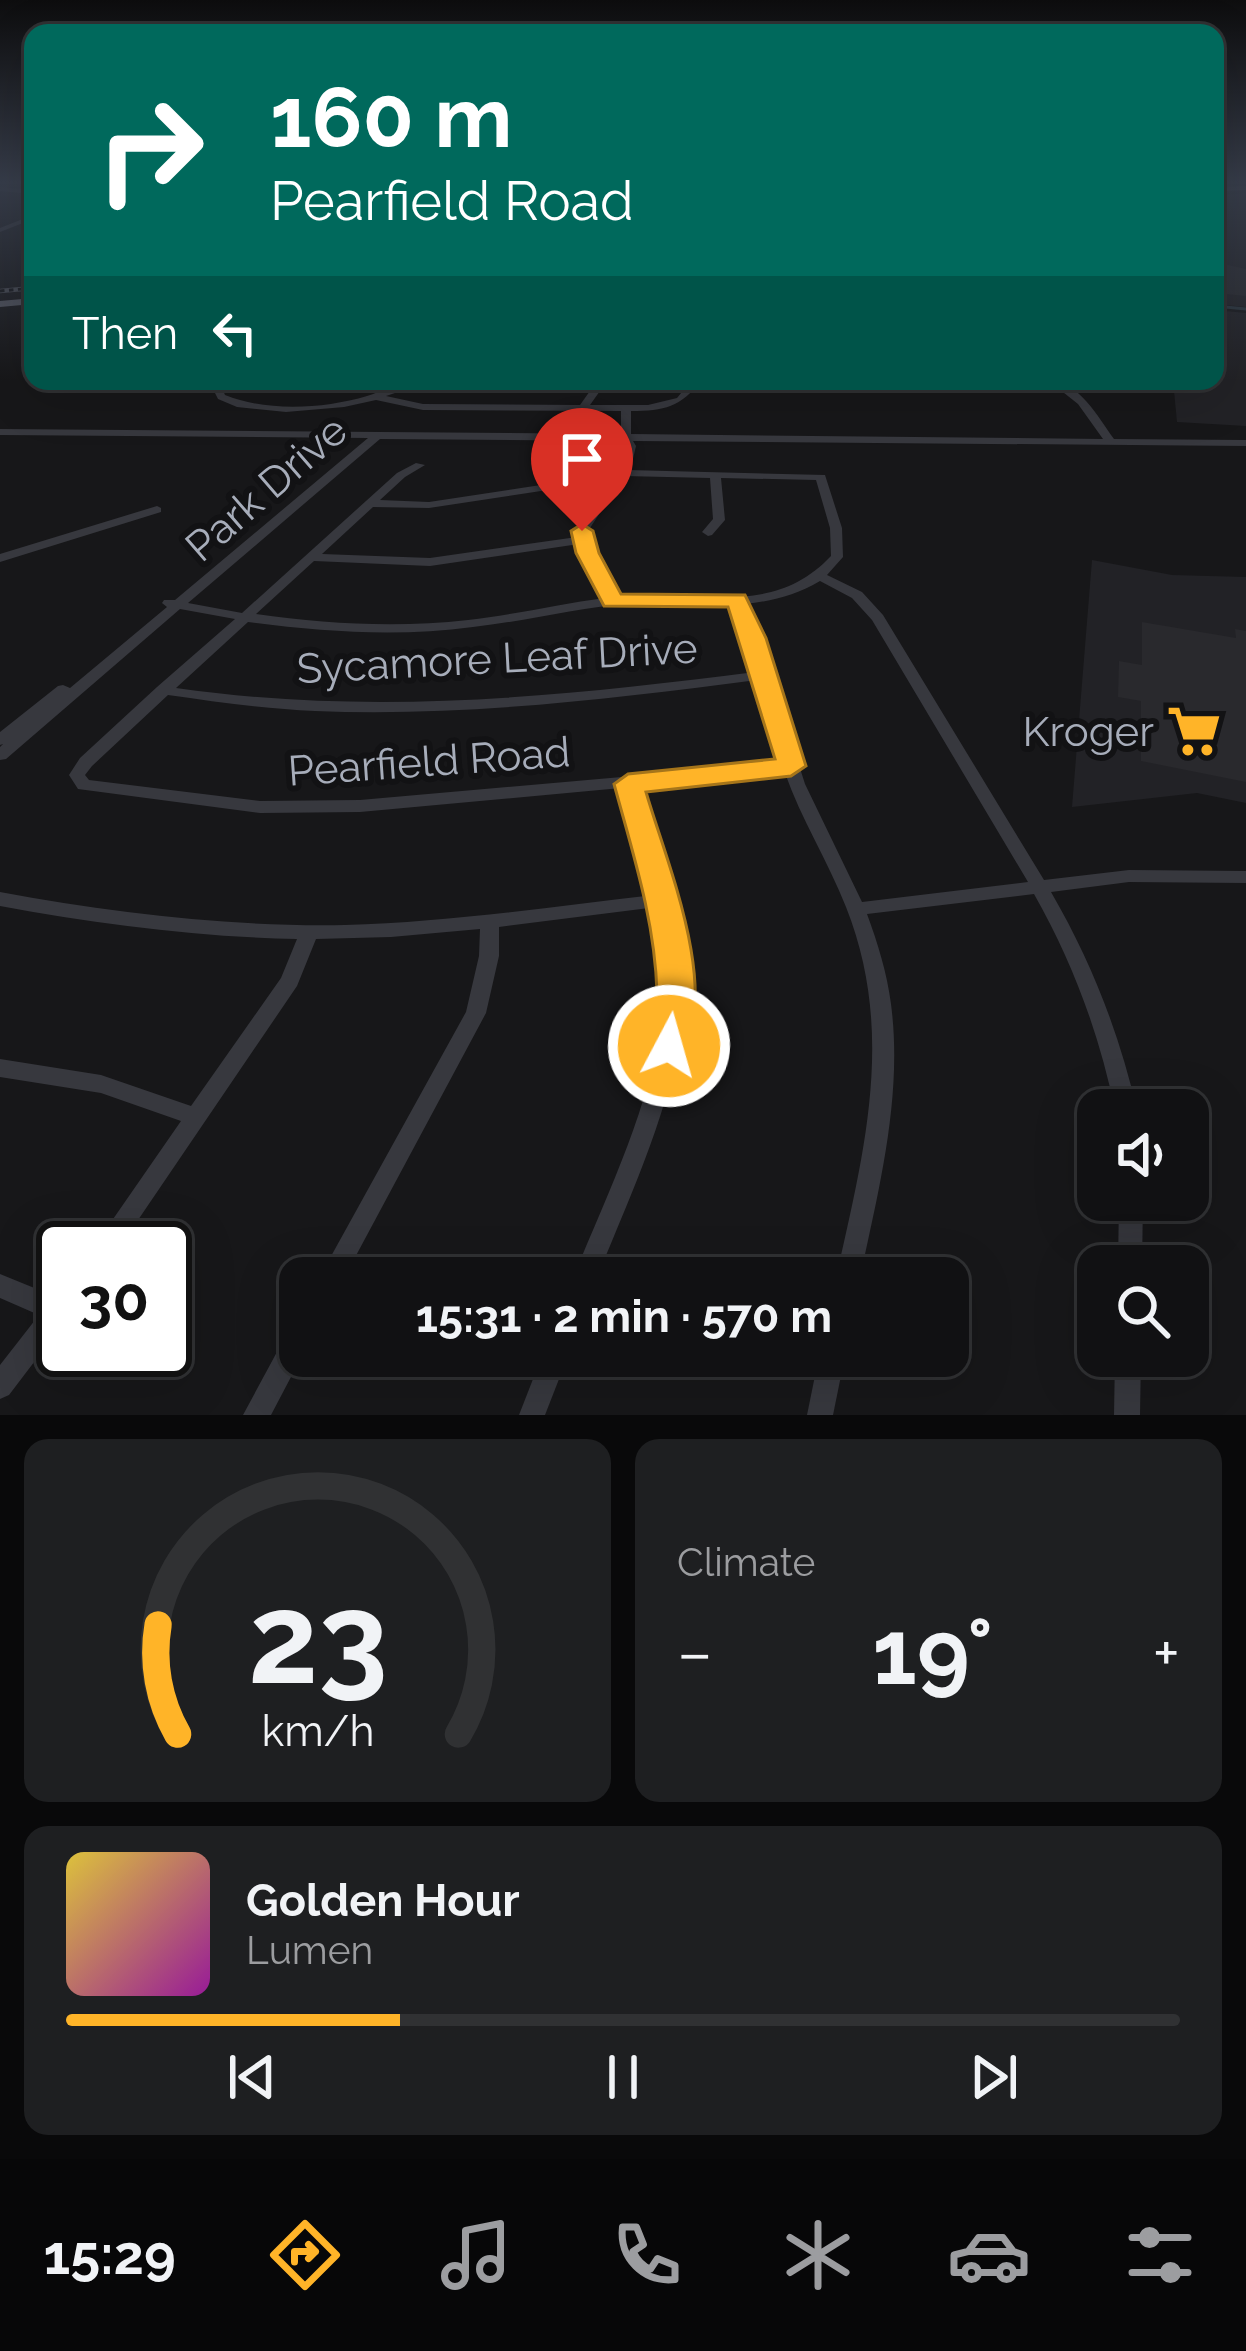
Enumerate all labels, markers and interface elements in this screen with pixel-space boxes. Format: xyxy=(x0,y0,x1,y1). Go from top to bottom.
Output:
text: 160 m xyxy=(270,68,512,167)
icon: right xyxy=(72,72,228,228)
text: Pearfield Road xyxy=(270,169,634,233)
icon: left xyxy=(202,300,268,366)
text: Then xyxy=(72,307,178,360)
street label: Park Drive xyxy=(176,405,357,571)
pin xyxy=(531,408,633,531)
icon: arrive xyxy=(549,426,615,492)
street label: Sycamore Leaf Drive xyxy=(296,624,699,693)
supermarket icon: Kroger xyxy=(1165,702,1223,760)
place label: Kroger xyxy=(1023,707,1154,756)
street label: Pearfield Road xyxy=(286,727,572,796)
position arrow xyxy=(606,983,732,1109)
map controls xyxy=(1077,1089,1209,1377)
button: sound xyxy=(1077,1089,1209,1221)
speed limit sign: 30 xyxy=(36,1221,192,1377)
button: search xyxy=(1077,1245,1209,1377)
text: 15:31 · 2 min · 570 m xyxy=(416,1290,832,1343)
text: Climate xyxy=(677,1539,815,1585)
text: 23 xyxy=(247,1566,388,1712)
text: 19° xyxy=(872,1599,993,1705)
text: − xyxy=(677,1614,713,1691)
text: + xyxy=(1153,1614,1180,1691)
text: km/h xyxy=(261,1705,374,1755)
text: Golden Hour xyxy=(246,1874,520,1927)
text: Lumen xyxy=(246,1927,373,1973)
icon: previous xyxy=(219,2044,285,2110)
icon: pause xyxy=(590,2044,656,2110)
icon: next xyxy=(961,2044,1027,2110)
icon: directions xyxy=(263,2213,347,2297)
icon: music xyxy=(434,2213,518,2297)
icon: phone xyxy=(605,2213,689,2297)
icon: climate xyxy=(776,2213,860,2297)
icon: car xyxy=(947,2213,1031,2297)
icon: filters xyxy=(1118,2213,1202,2297)
text: 15:29 xyxy=(44,2223,176,2287)

